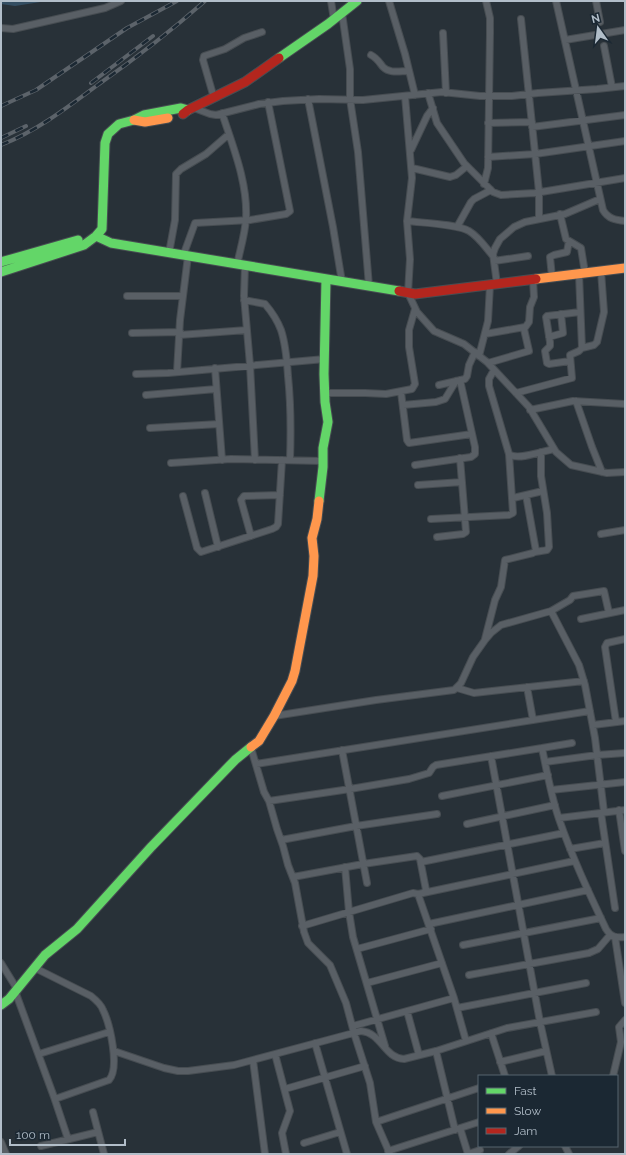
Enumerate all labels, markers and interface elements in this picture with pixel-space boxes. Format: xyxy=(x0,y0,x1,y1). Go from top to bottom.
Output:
north arrow xyxy=(578,8,618,48)
text: N xyxy=(590,11,601,26)
legend xyxy=(478,1075,618,1147)
text: Fast xyxy=(514,1084,537,1098)
text: Slow xyxy=(514,1104,541,1118)
scale bar xyxy=(10,1121,125,1147)
text: Jam xyxy=(514,1124,537,1138)
text: 100 m xyxy=(16,1128,50,1142)

